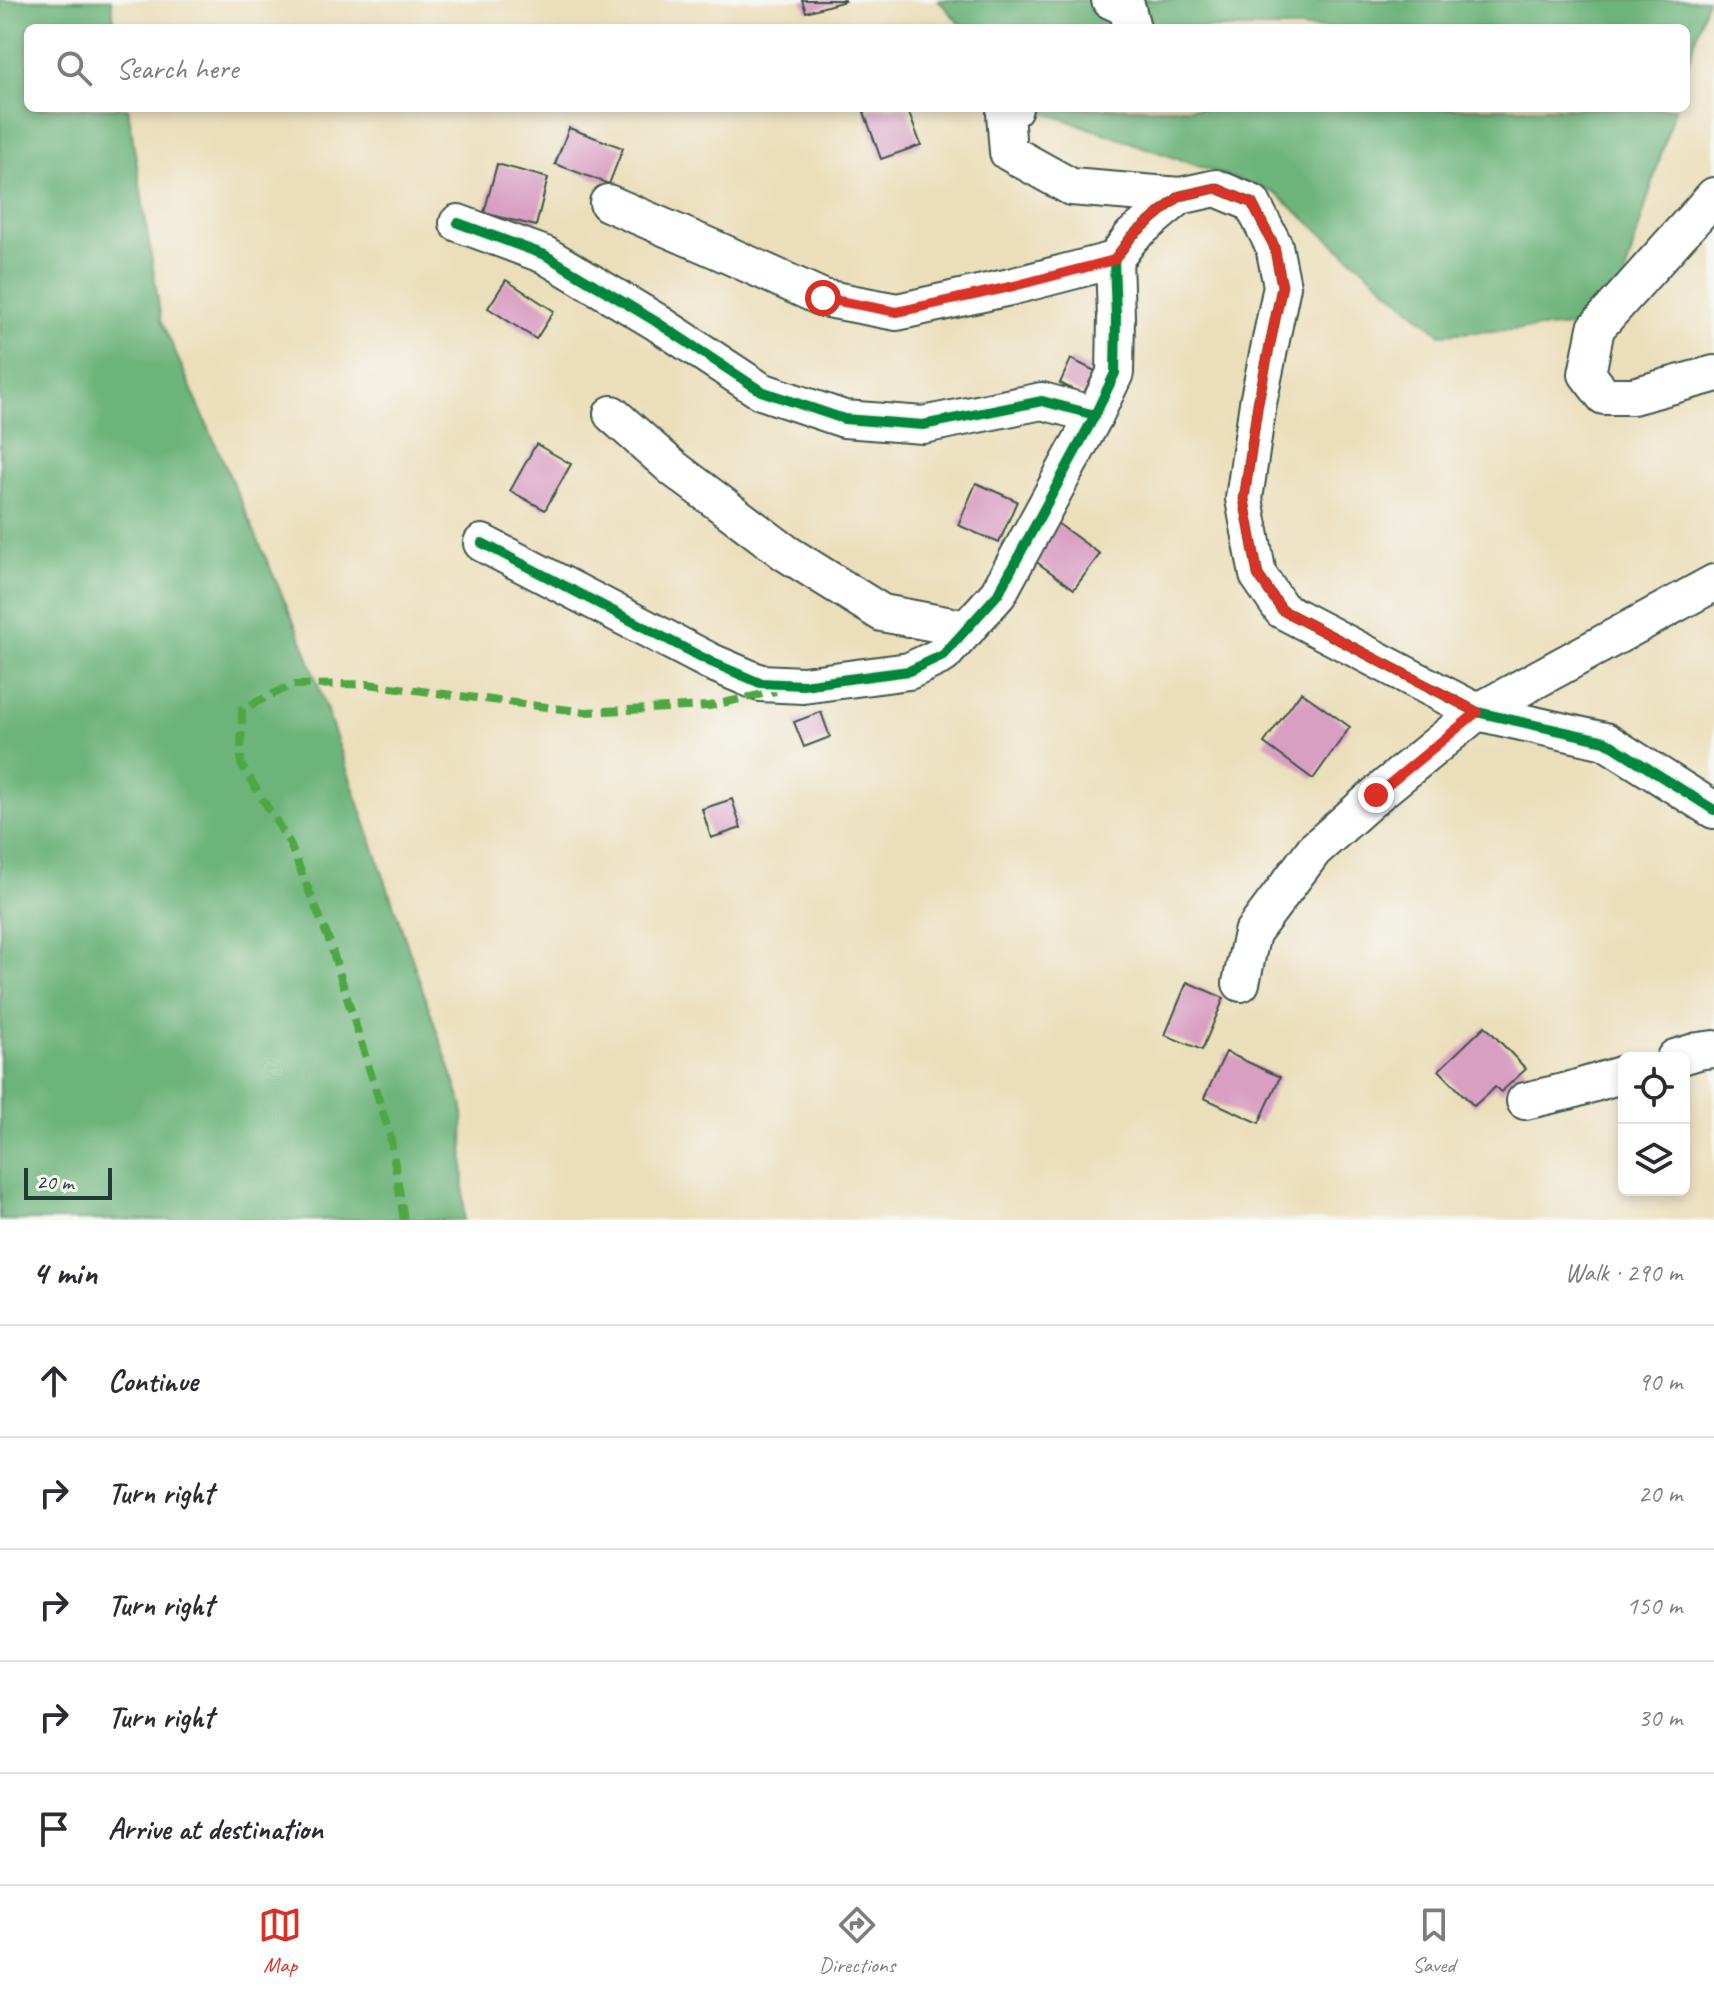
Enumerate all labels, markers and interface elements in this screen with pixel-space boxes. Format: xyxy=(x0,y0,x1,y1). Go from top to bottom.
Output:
search box xyxy=(24,24,1690,112)
icon: search xyxy=(52,46,96,90)
text: Search here xyxy=(116,49,238,87)
route start xyxy=(805,280,841,316)
route end xyxy=(1358,777,1394,813)
map controls xyxy=(1618,1052,1690,1196)
button: locate xyxy=(1618,1052,1690,1124)
button: layers xyxy=(1618,1124,1690,1196)
scale bar xyxy=(24,1164,112,1200)
text: 20 m xyxy=(36,1168,73,1196)
text: 4 min xyxy=(32,1251,97,1294)
text: Walk · 290 m xyxy=(1565,1256,1682,1289)
icon: ahead xyxy=(32,1359,76,1403)
text: Continue xyxy=(108,1362,198,1400)
text: 90 m xyxy=(1638,1365,1682,1398)
icon: right xyxy=(32,1471,76,1515)
text: Turn right xyxy=(108,1474,213,1512)
text: 20 m xyxy=(1638,1477,1682,1510)
icon: right xyxy=(32,1583,76,1627)
text: Turn right xyxy=(108,1586,213,1624)
text: 150 m xyxy=(1626,1589,1682,1622)
icon: right xyxy=(32,1695,76,1739)
text: Turn right xyxy=(108,1698,213,1736)
text: 30 m xyxy=(1638,1701,1682,1734)
icon: arrive xyxy=(32,1807,76,1851)
text: Arrive at destination xyxy=(108,1810,323,1848)
tab: Map xyxy=(258,1903,302,1979)
tab: Directions xyxy=(819,1903,895,1979)
tab: Saved xyxy=(1412,1903,1456,1979)

